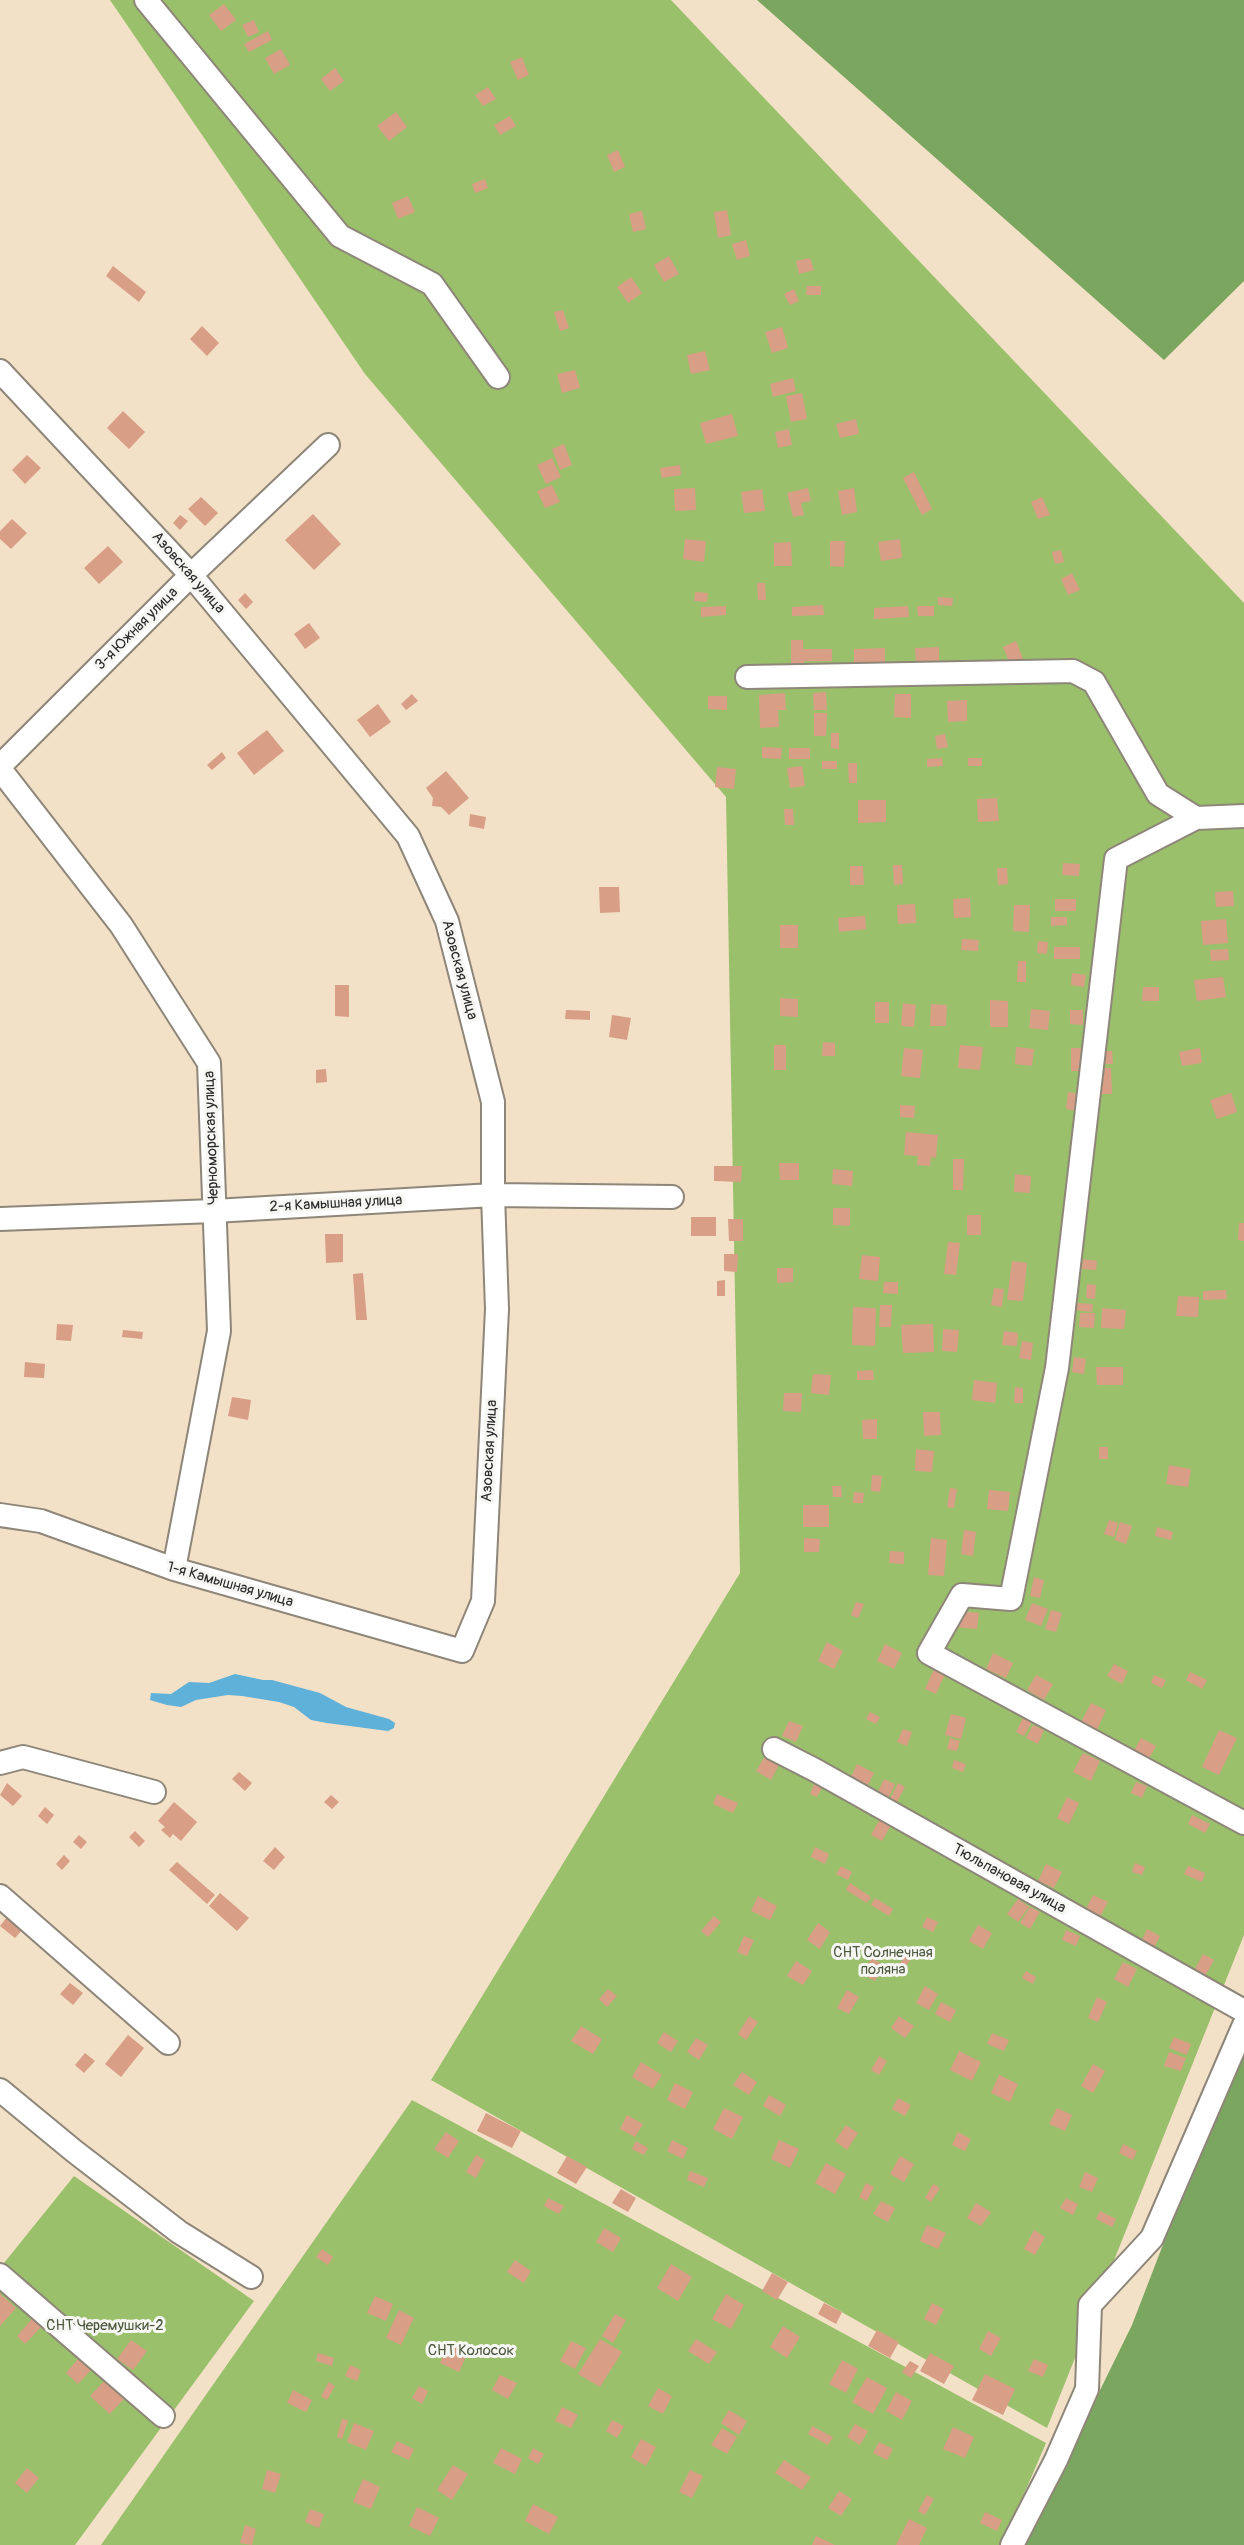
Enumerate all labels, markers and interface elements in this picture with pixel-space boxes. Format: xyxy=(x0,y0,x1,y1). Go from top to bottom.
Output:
street label: Азовская улица xyxy=(148,528,228,618)
street label: 3-я Южная улица xyxy=(92,584,182,674)
street label: Азовская улица xyxy=(437,918,481,1022)
street label: Черноморская улица xyxy=(201,1071,223,1205)
street label: 2-я Камышная улица xyxy=(269,1192,403,1216)
street label: Азовская улица xyxy=(478,1399,502,1503)
street label: 1-я Камышная улица xyxy=(165,1558,295,1612)
street label: Тюльпановая улица xyxy=(949,1840,1069,1918)
park label: СНТ Солнечная поляна xyxy=(833,1944,933,1979)
park label: СНТ Черемушки-2 xyxy=(46,2317,164,2335)
park label: СНТ Колосок xyxy=(428,2342,514,2360)

